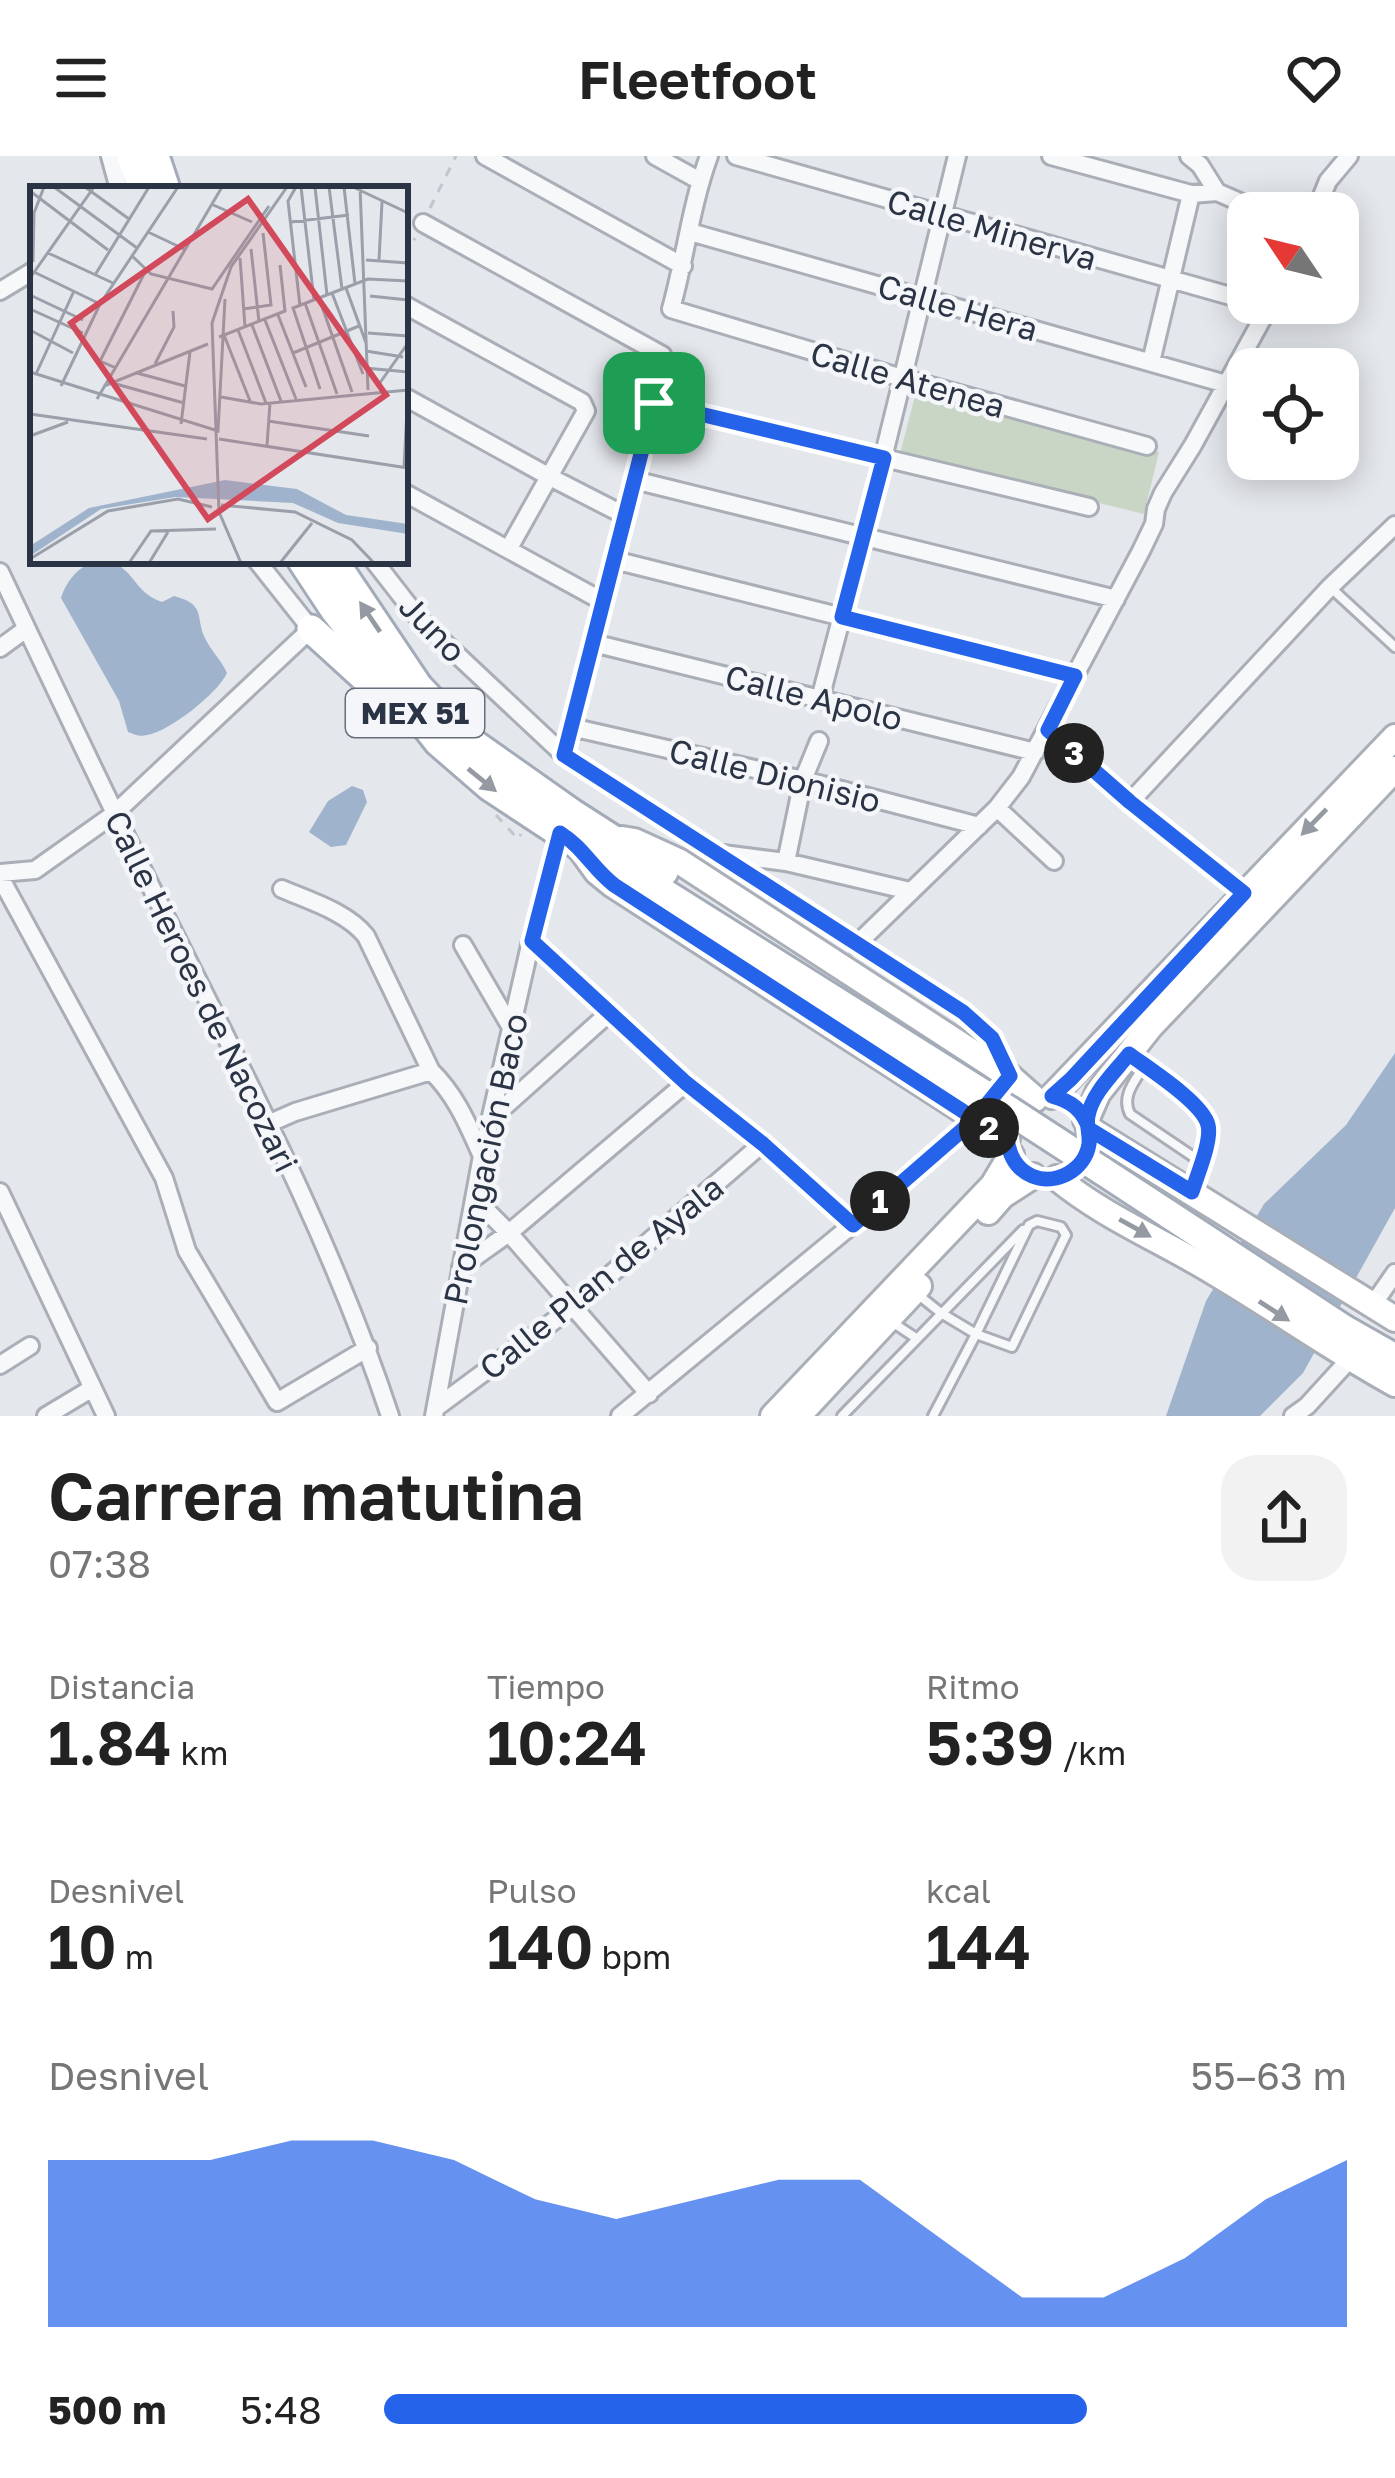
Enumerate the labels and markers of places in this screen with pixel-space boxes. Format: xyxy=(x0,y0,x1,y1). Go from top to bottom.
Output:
pin xyxy=(603,352,705,454)
pin: 3 xyxy=(1044,723,1104,783)
pin: 2 xyxy=(959,1098,1019,1158)
pin: 1 xyxy=(850,1171,910,1231)

